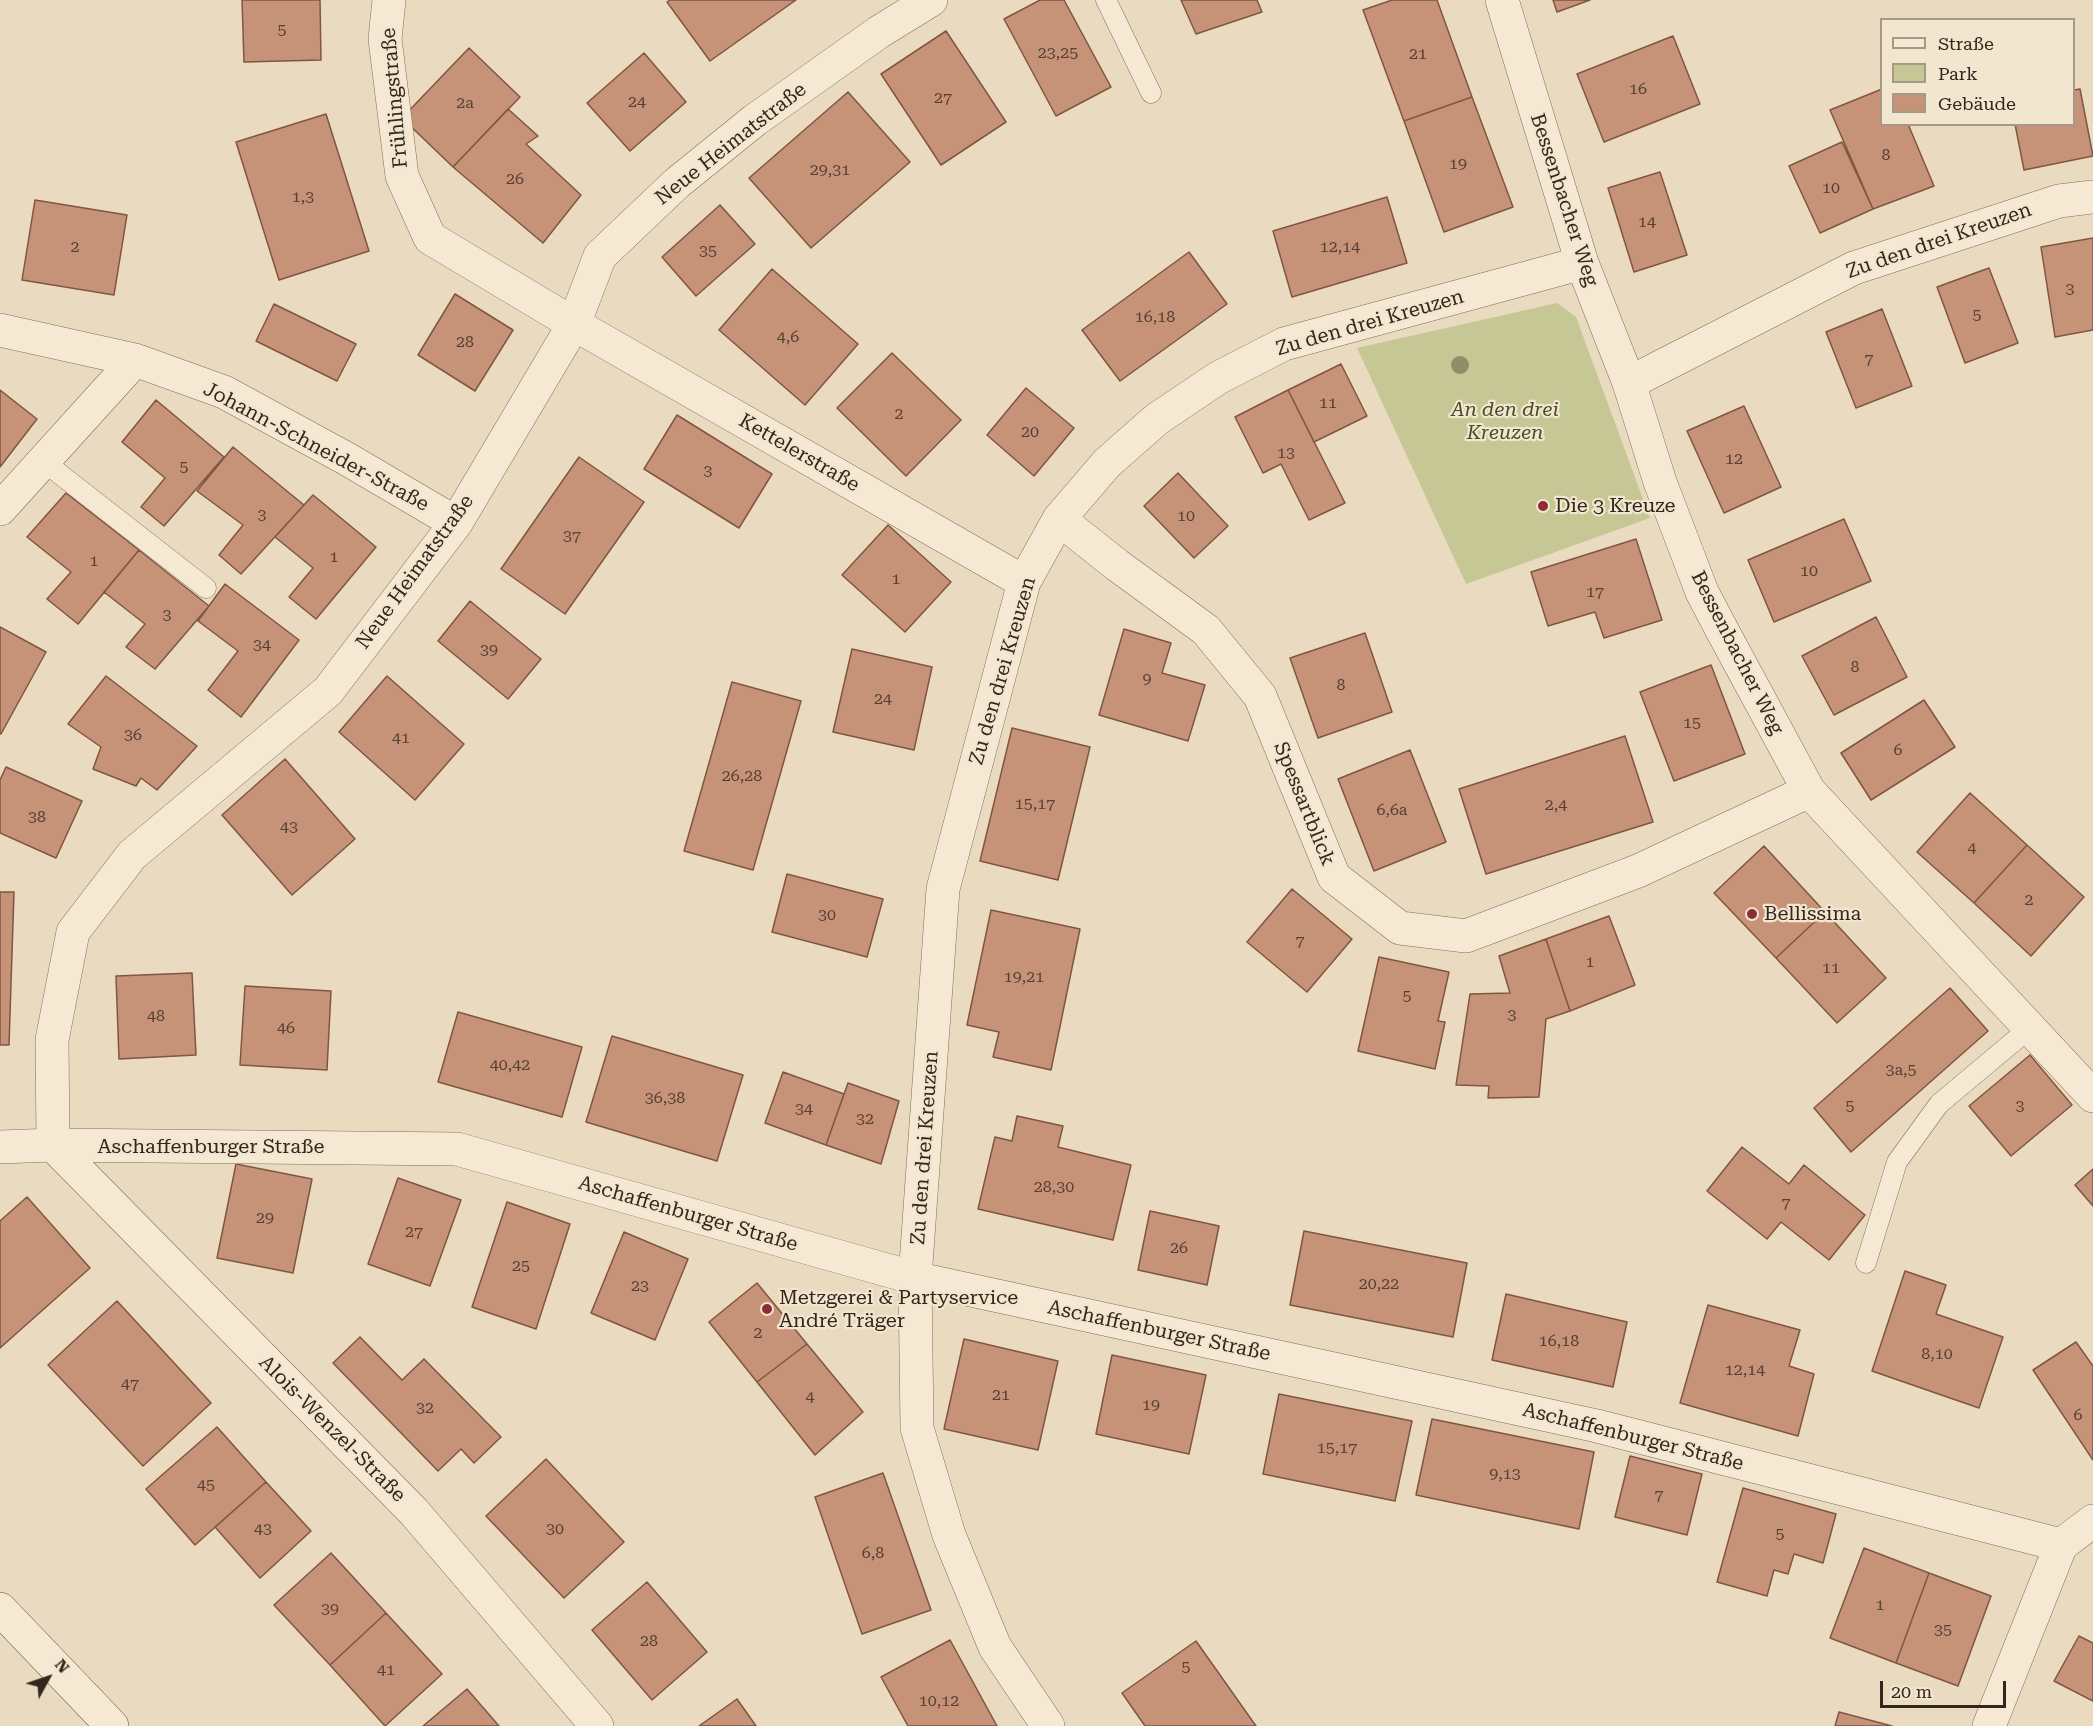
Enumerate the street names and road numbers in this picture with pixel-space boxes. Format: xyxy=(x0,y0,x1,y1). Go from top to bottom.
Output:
street label: Frühlingstraße xyxy=(377,27,413,169)
street label: Neue Heimatstraße xyxy=(651,78,811,210)
street label: Bessenbacher Weg xyxy=(1525,111,1603,289)
street label: Zu den drei Kreuzen xyxy=(1843,198,2035,284)
street label: Zu den drei Kreuzen xyxy=(1273,285,1467,361)
street label: Johann-Schneider-Straße xyxy=(199,377,433,517)
street label: Kettelerstraße xyxy=(734,409,864,497)
street label: Neue Heimatstraße xyxy=(351,490,479,654)
street label: Bessenbacher Weg xyxy=(1685,567,1789,739)
street label: Zu den drei Kreuzen xyxy=(965,574,1041,768)
street label: Spessartblick xyxy=(1268,739,1340,869)
street label: Zu den drei Kreuzen xyxy=(906,1050,944,1246)
street label: Aschaffenburger Straße xyxy=(97,1135,325,1159)
street label: Aschaffenburger Straße xyxy=(576,1171,800,1257)
street label: Aschaffenburger Straße xyxy=(1045,1296,1273,1366)
street label: Alois-Wenzel-Straße xyxy=(254,1351,410,1507)
street label: Aschaffenburger Straße xyxy=(1520,1398,1746,1476)

